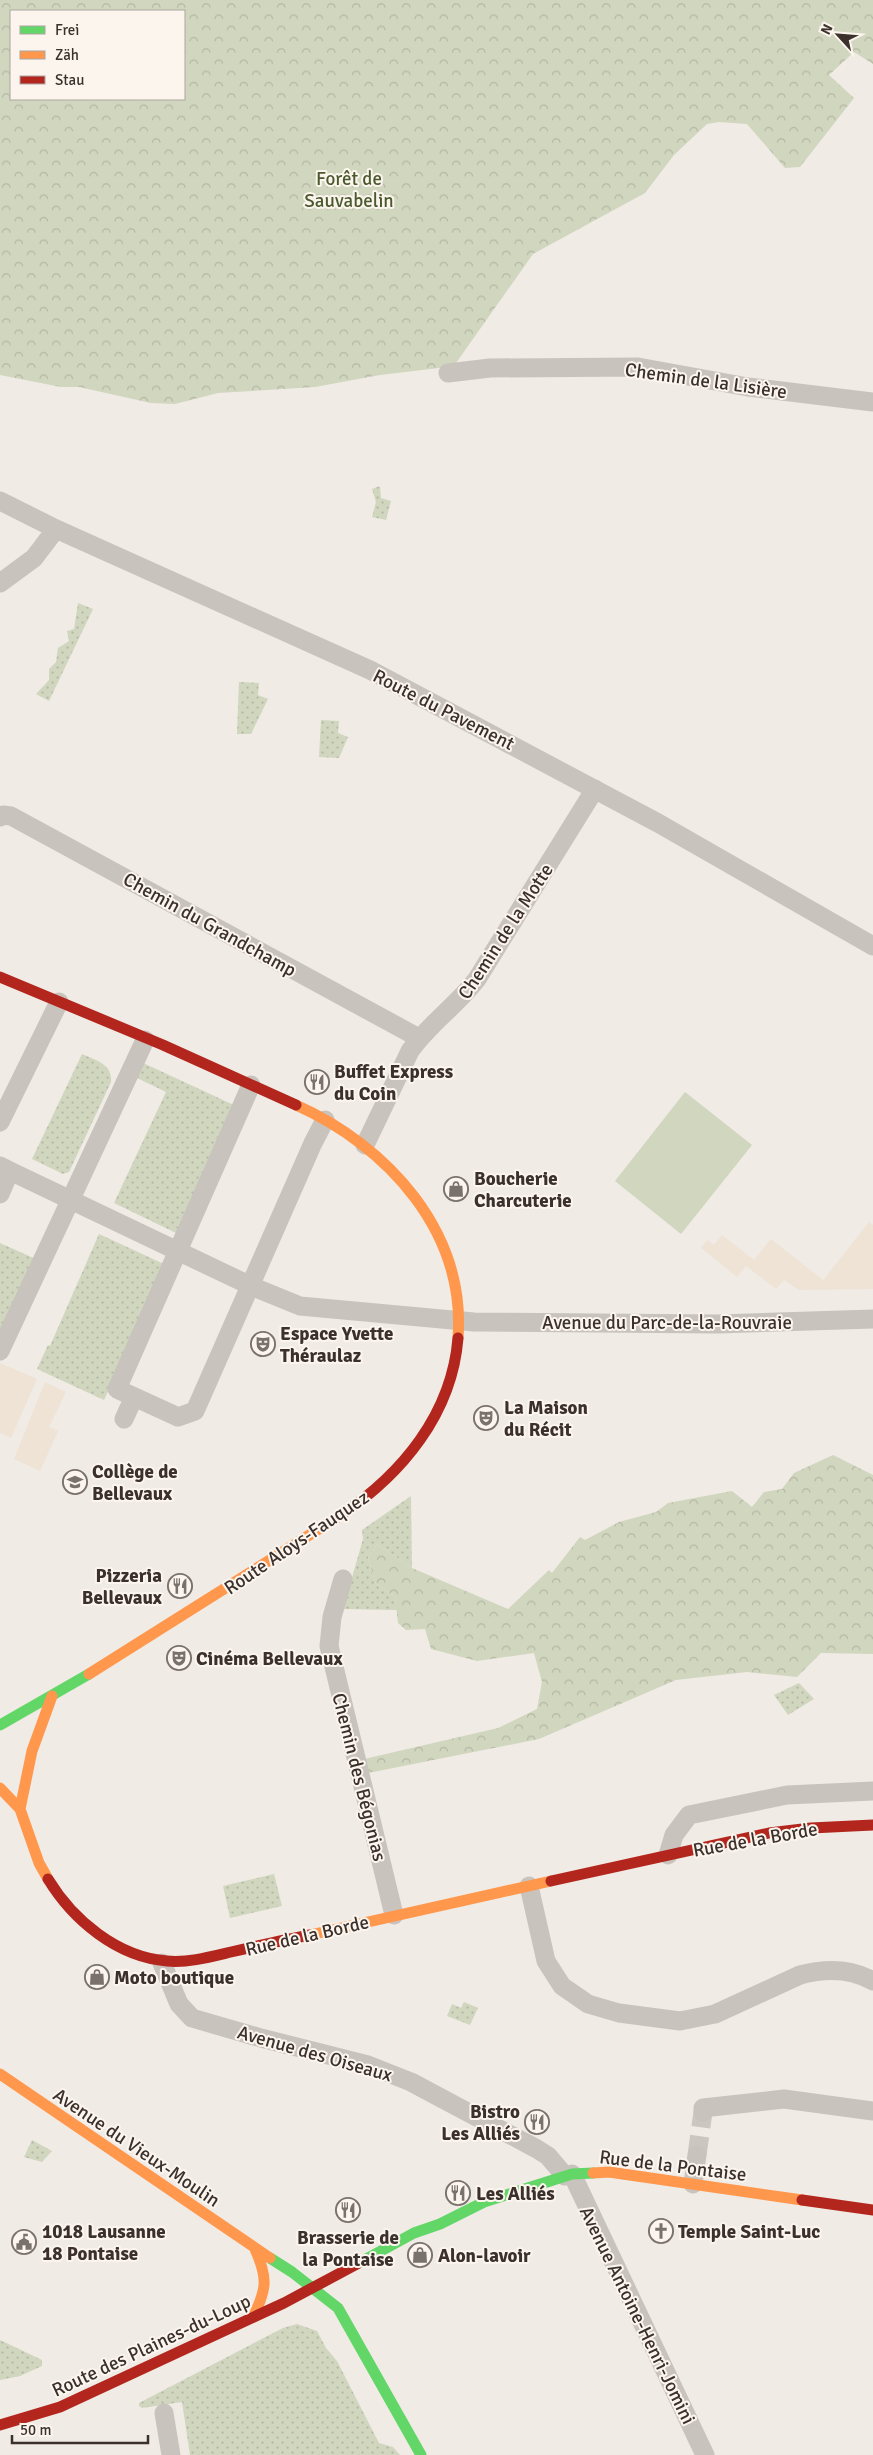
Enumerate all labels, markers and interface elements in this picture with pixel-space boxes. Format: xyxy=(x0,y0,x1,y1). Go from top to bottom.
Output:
legend xyxy=(10,10,185,100)
north arrow xyxy=(813,10,863,60)
text: Frei xyxy=(55,21,79,39)
text: N xyxy=(817,21,837,38)
text: Zäh xyxy=(55,46,79,64)
text: Stau xyxy=(55,71,84,89)
park label: Forêt de Sauvabelin xyxy=(304,167,394,213)
street label: Chemin de la Lisière xyxy=(623,358,788,404)
street label: Route du Pavement xyxy=(369,664,519,756)
street label: Chemin de la Motte xyxy=(453,859,559,1004)
street label: Chemin du Grandchamp xyxy=(119,867,300,982)
place label: Buffet Express du Coin xyxy=(334,1060,453,1106)
restaurant icon: Buffet Express du Coin xyxy=(304,1069,330,1095)
place label: Boucherie Charcuterie xyxy=(474,1167,572,1213)
shop icon: Boucherie Charcuterie xyxy=(443,1176,469,1202)
street label: Avenue du Parc-de-la-Rouvraie xyxy=(542,1311,792,1335)
place label: Espace Yvette Théraulaz xyxy=(280,1322,394,1368)
theatre icon: Espace Yvette Théraulaz xyxy=(250,1331,276,1357)
place label: La Maison du Récit xyxy=(504,1396,588,1442)
theatre icon: La Maison du Récit xyxy=(473,1405,499,1431)
place label: Collège de Bellevaux xyxy=(92,1460,178,1506)
school or university icon: Collège de Bellevaux xyxy=(62,1469,88,1495)
street label: Route Aloys-Fauquez xyxy=(220,1485,374,1600)
place label: Pizzeria Bellevaux xyxy=(82,1564,163,1610)
restaurant icon: Pizzeria Bellevaux xyxy=(167,1573,193,1599)
theatre icon: Cinéma Bellevaux xyxy=(166,1645,192,1671)
place label: Cinéma Bellevaux xyxy=(196,1647,343,1671)
street label: Chemin des Bégonias xyxy=(327,1691,392,1864)
street label: Rue de la Borde xyxy=(691,1817,819,1863)
street label: Rue de la Borde xyxy=(243,1910,371,1962)
shop icon: Moto boutique xyxy=(84,1964,110,1990)
place label: Moto boutique xyxy=(114,1966,234,1990)
street label: Avenue des Oiseaux xyxy=(235,2020,395,2088)
street label: Avenue du Vieux-Moulin xyxy=(48,2083,224,2213)
place label: Bistro Les Alliés xyxy=(441,2100,520,2146)
restaurant icon: Bistro Les Alliés xyxy=(524,2109,550,2135)
street label: Rue de la Pontaise xyxy=(598,2145,748,2187)
restaurant icon: Les Alliés xyxy=(445,2180,471,2206)
place label: Les Alliés xyxy=(476,2182,555,2206)
restaurant icon: Brasserie de la Pontaise xyxy=(335,2197,361,2223)
street label: Avenue Antoine-Henri-Jomini xyxy=(574,2203,700,2428)
church icon: Temple Saint-Luc xyxy=(648,2218,674,2244)
place label: 1018 Lausanne 18 Pontaise xyxy=(42,2220,166,2266)
place label: Temple Saint-Luc xyxy=(678,2220,820,2244)
place label: Brasserie de la Pontaise xyxy=(297,2226,399,2272)
public building icon: 1018 Lausanne 18 Pontaise xyxy=(11,2229,37,2255)
shop icon: Alon-lavoir xyxy=(407,2242,433,2268)
place label: Alon-lavoir xyxy=(438,2244,531,2268)
street label: Route des Plaines-du-Loup xyxy=(48,2289,255,2403)
scale bar xyxy=(12,2412,149,2444)
text: 50 m xyxy=(20,2421,51,2439)

